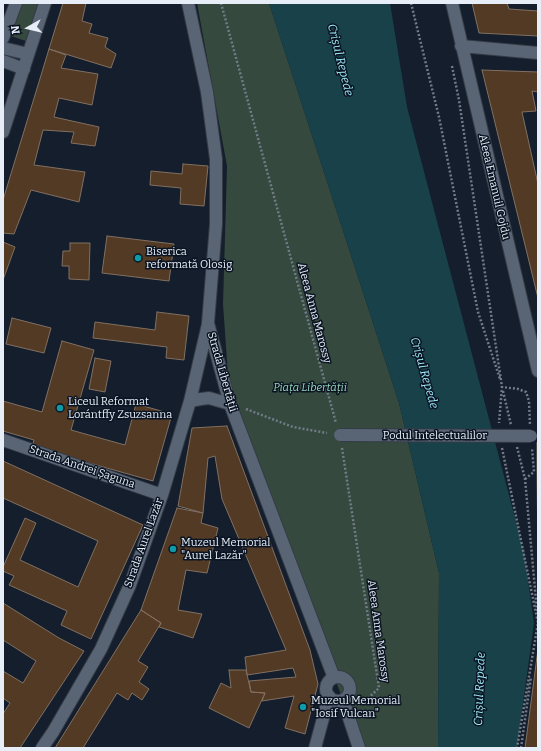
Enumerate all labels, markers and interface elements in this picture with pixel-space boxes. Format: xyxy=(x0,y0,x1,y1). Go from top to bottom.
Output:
north arrow xyxy=(8,8,48,48)
water label: Crișul Repede xyxy=(324,22,356,98)
text: N xyxy=(9,25,23,35)
street label: Aleea Emanuil Gojdu xyxy=(475,133,513,241)
place label: Biserica reformată Olosig xyxy=(146,245,232,271)
marker: Biserica reformată Olosig xyxy=(133,253,143,263)
street label: Aleea Anna Marossy xyxy=(294,261,334,365)
street label: Strada Libertății xyxy=(204,331,240,413)
water label: Crișul Repede xyxy=(407,336,441,410)
park label: Piața Libertății xyxy=(273,381,347,395)
place label: Liceul Reformat Lorántffy Zsuzsanna xyxy=(68,395,172,421)
marker: Liceul Reformat Lorántffy Zsuzsanna xyxy=(55,403,65,413)
street label: Podul Intelectualilor xyxy=(383,429,487,443)
street label: Strada Andrei Șaguna xyxy=(27,443,137,491)
street label: Strada Aurel Lazăr xyxy=(122,497,166,589)
place label: Muzeul Memorial "Aurel Lazăr" xyxy=(181,536,270,562)
marker: Muzeul Memorial "Aurel Lazăr" xyxy=(168,544,178,554)
street label: Aleea Anna Marossy xyxy=(364,579,392,683)
water label: Crișul Repede xyxy=(472,652,488,726)
place label: Muzeul Memorial "Iosif Vulcan" xyxy=(311,694,400,720)
marker: Muzeul Memorial "Iosif Vulcan" xyxy=(298,702,308,712)

